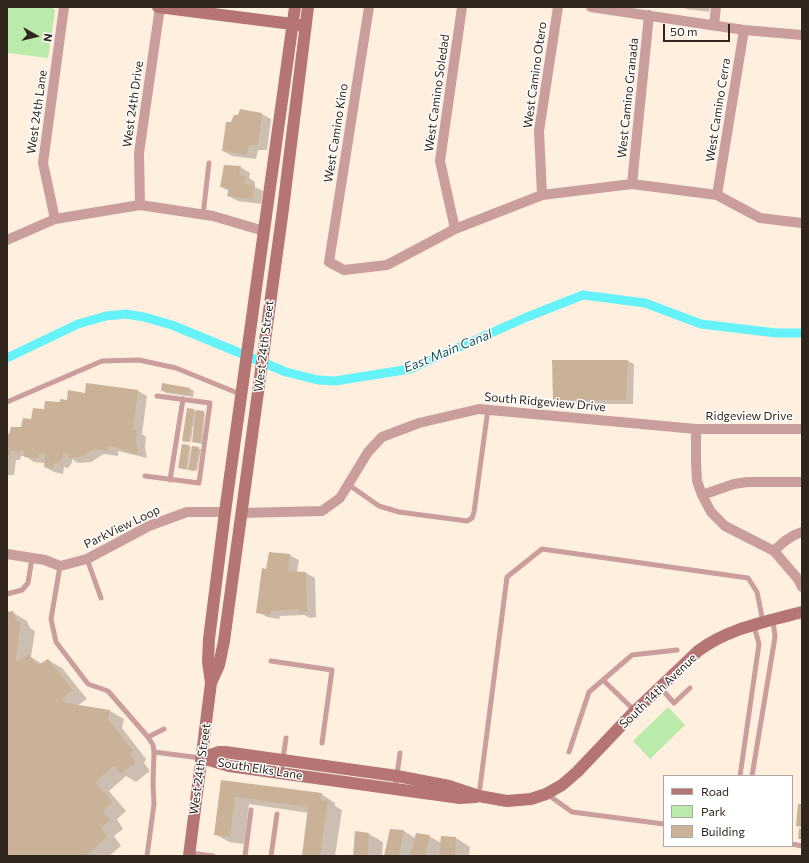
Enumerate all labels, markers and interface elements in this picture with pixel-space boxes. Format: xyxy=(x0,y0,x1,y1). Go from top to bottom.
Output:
north arrow xyxy=(16,16,56,56)
scale bar xyxy=(665,16,732,42)
street label: West Camino Otero xyxy=(520,21,550,129)
text: 50 m xyxy=(670,24,698,38)
text: N xyxy=(41,33,55,43)
street label: West Camino Soledad xyxy=(422,33,452,153)
street label: West Camino Granada xyxy=(615,37,641,159)
street label: West Camino Cerra xyxy=(703,57,733,163)
street label: West 24th Drive xyxy=(120,60,146,148)
street label: West 24th Lane xyxy=(24,69,50,155)
street label: West Camino Kino xyxy=(321,83,351,183)
street label: West 24th Street xyxy=(251,299,277,393)
water label: East Main Canal xyxy=(402,326,494,376)
street label: South Ridgeview Drive xyxy=(484,390,606,414)
street label: Ridgeview Drive xyxy=(706,409,792,423)
street label: ParkView Loop xyxy=(82,502,162,552)
street label: South 14th Avenue xyxy=(617,651,699,731)
street label: West 24th Street xyxy=(186,722,214,816)
street label: South Elks Lane xyxy=(217,755,303,783)
legend xyxy=(663,775,793,847)
text: Road xyxy=(701,784,729,798)
text: Park xyxy=(701,804,726,818)
text: Building xyxy=(701,824,745,838)

